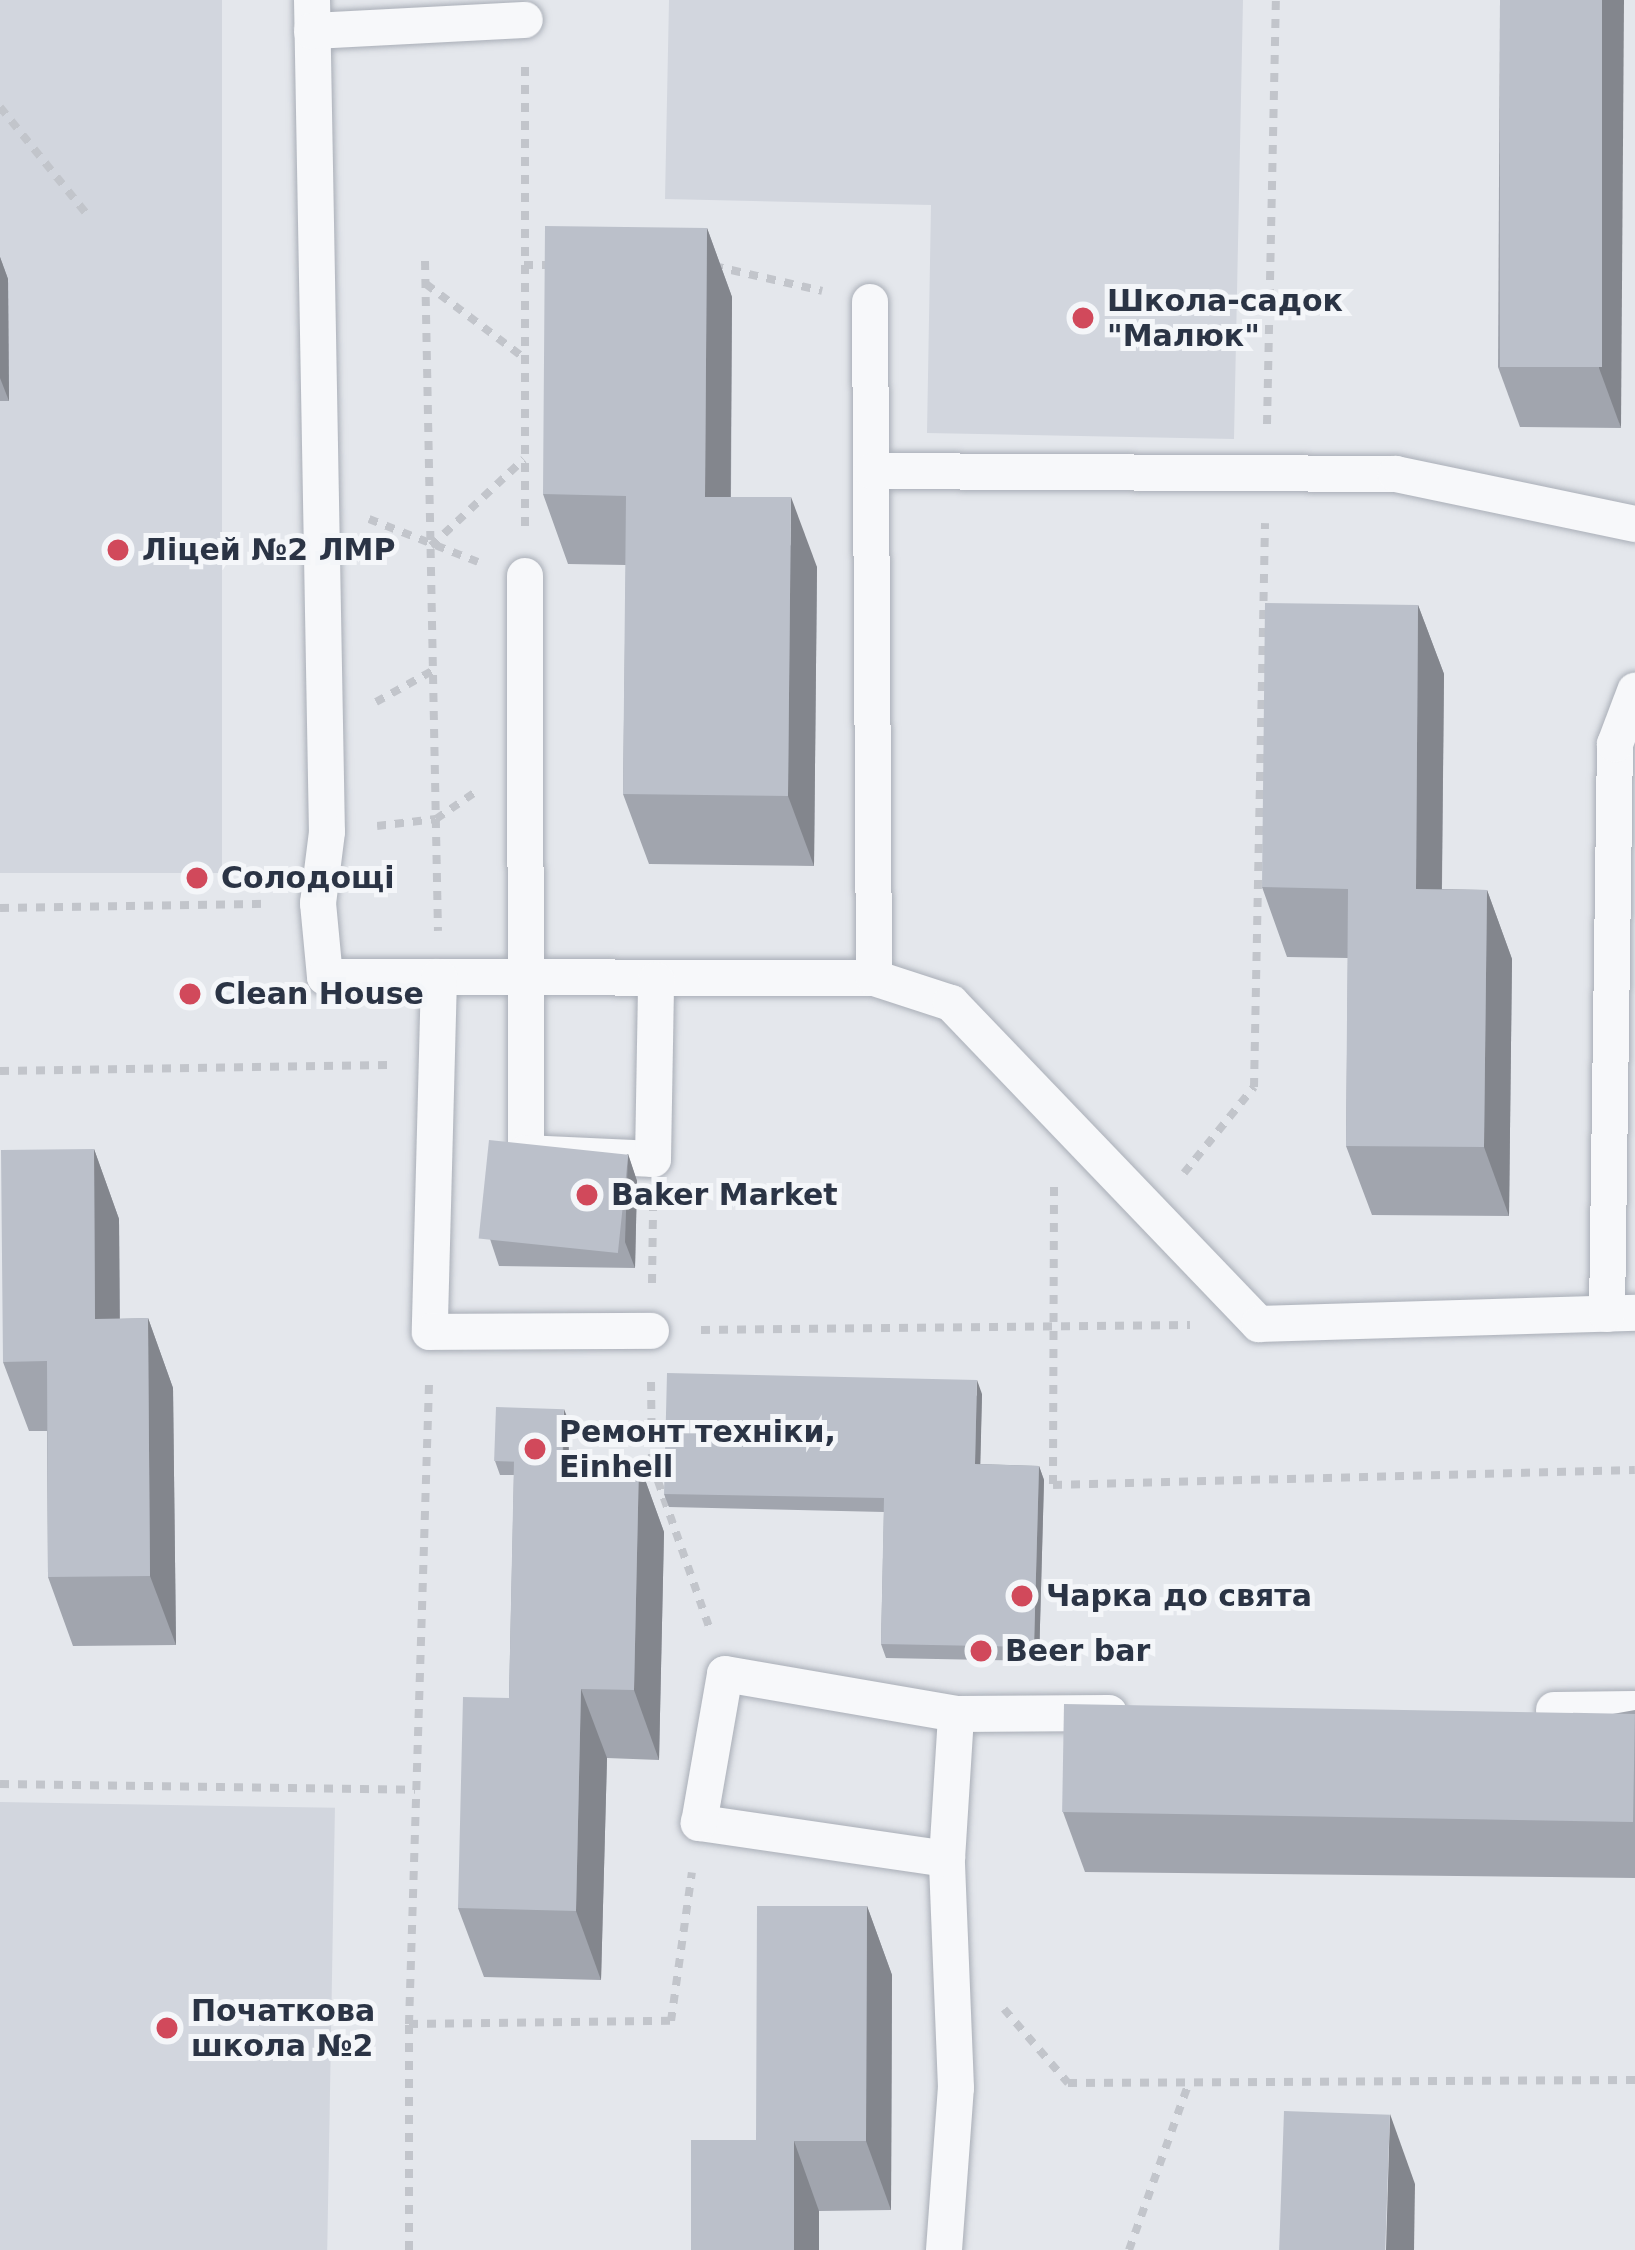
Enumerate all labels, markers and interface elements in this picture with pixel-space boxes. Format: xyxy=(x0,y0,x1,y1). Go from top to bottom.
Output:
place label: Школа-садок "Малюк" xyxy=(1107,283,1343,354)
marker: Школа-садок "Малюк" xyxy=(1070,305,1096,331)
place label: Ліцей №2 ЛМР xyxy=(142,532,395,568)
marker: Ліцей №2 ЛМР xyxy=(105,537,131,563)
place label: Солодощі xyxy=(221,860,394,896)
marker: Солодощі xyxy=(184,865,210,891)
place label: Clean House xyxy=(214,976,424,1012)
marker: Clean House xyxy=(177,981,203,1007)
place label: Baker Market xyxy=(611,1177,838,1213)
marker: Baker Market xyxy=(574,1182,600,1208)
place label: Ремонт техніки, Einhell xyxy=(559,1414,836,1484)
marker: Ремонт техніки, Einhell xyxy=(522,1436,548,1462)
place label: Чарка до свята xyxy=(1046,1578,1312,1614)
marker: Чарка до свята xyxy=(1009,1583,1035,1609)
place label: Beer bar xyxy=(1005,1633,1150,1669)
marker: Beer bar xyxy=(968,1638,994,1664)
place label: Початкова школа №2 xyxy=(191,1993,375,2064)
marker: Початкова школа №2 xyxy=(154,2015,180,2041)

